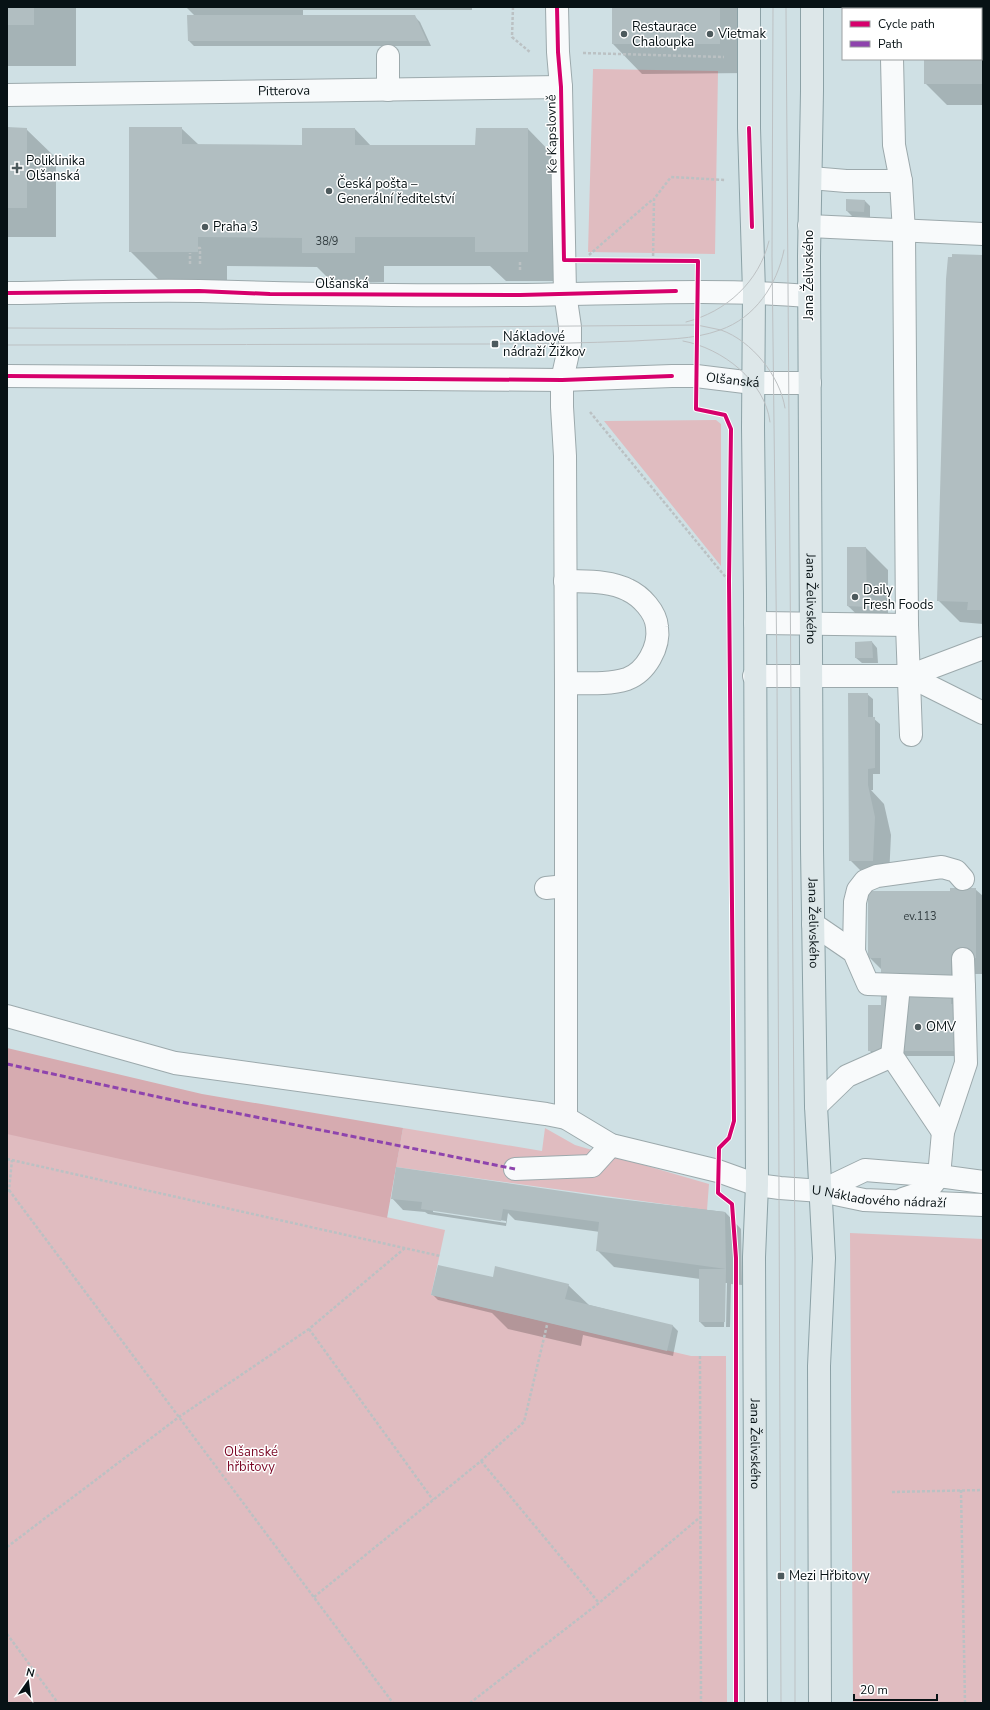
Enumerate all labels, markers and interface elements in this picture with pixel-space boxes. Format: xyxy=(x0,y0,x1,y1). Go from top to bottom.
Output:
legend xyxy=(842,8,982,60)
text: Cycle path xyxy=(878,16,935,32)
place label: Restaurace Chaloupka xyxy=(632,18,697,51)
place label: Vietmak xyxy=(717,25,766,43)
marker: Restaurace Chaloupka xyxy=(619,29,629,39)
marker: Vietmak xyxy=(705,29,715,39)
text: Path xyxy=(878,36,903,52)
street label: Pitterova xyxy=(258,82,310,100)
street label: Ke Kapslovně xyxy=(542,94,562,174)
place label: Poliklinika Olšanská xyxy=(26,152,85,185)
marker: Poliklinika Olšanská xyxy=(11,162,23,174)
place label: Česká pošta – Generální ředitelství xyxy=(337,174,456,208)
marker: Česká pošta – Generální ředitelství xyxy=(324,186,334,196)
place label: Praha 3 xyxy=(213,218,258,236)
marker: Praha 3 xyxy=(200,222,210,232)
street label: Jana Želivského xyxy=(799,230,818,321)
house number: 38/9 xyxy=(316,234,338,249)
street label: Olšanská xyxy=(315,275,369,293)
place label: Nákladové nádraží Žižkov xyxy=(503,328,586,361)
marker: Nákladové nádraží Žižkov xyxy=(490,339,500,349)
street label: Olšanská xyxy=(705,368,759,392)
street label: Jana Želivského xyxy=(802,553,821,644)
place label: Daily Fresh Foods xyxy=(863,581,934,614)
marker: Daily Fresh Foods xyxy=(850,592,860,602)
street label: Jana Želivského xyxy=(803,876,823,968)
house number: ev.113 xyxy=(903,909,937,924)
place label: OMV xyxy=(926,1018,956,1036)
marker: OMV xyxy=(913,1022,923,1032)
street label: U Nákladového nádraží xyxy=(811,1181,947,1212)
street label: Jana Želivského xyxy=(746,1397,765,1489)
park label: Olšanské hřbitovy xyxy=(224,1443,278,1476)
place label: Mezi Hřbitovy xyxy=(789,1567,870,1585)
marker: Mezi Hřbitovy xyxy=(776,1571,786,1581)
north arrow xyxy=(8,1662,48,1702)
text: N xyxy=(24,1665,36,1681)
scale bar xyxy=(854,1676,937,1702)
text: 20 m xyxy=(860,1682,888,1698)

